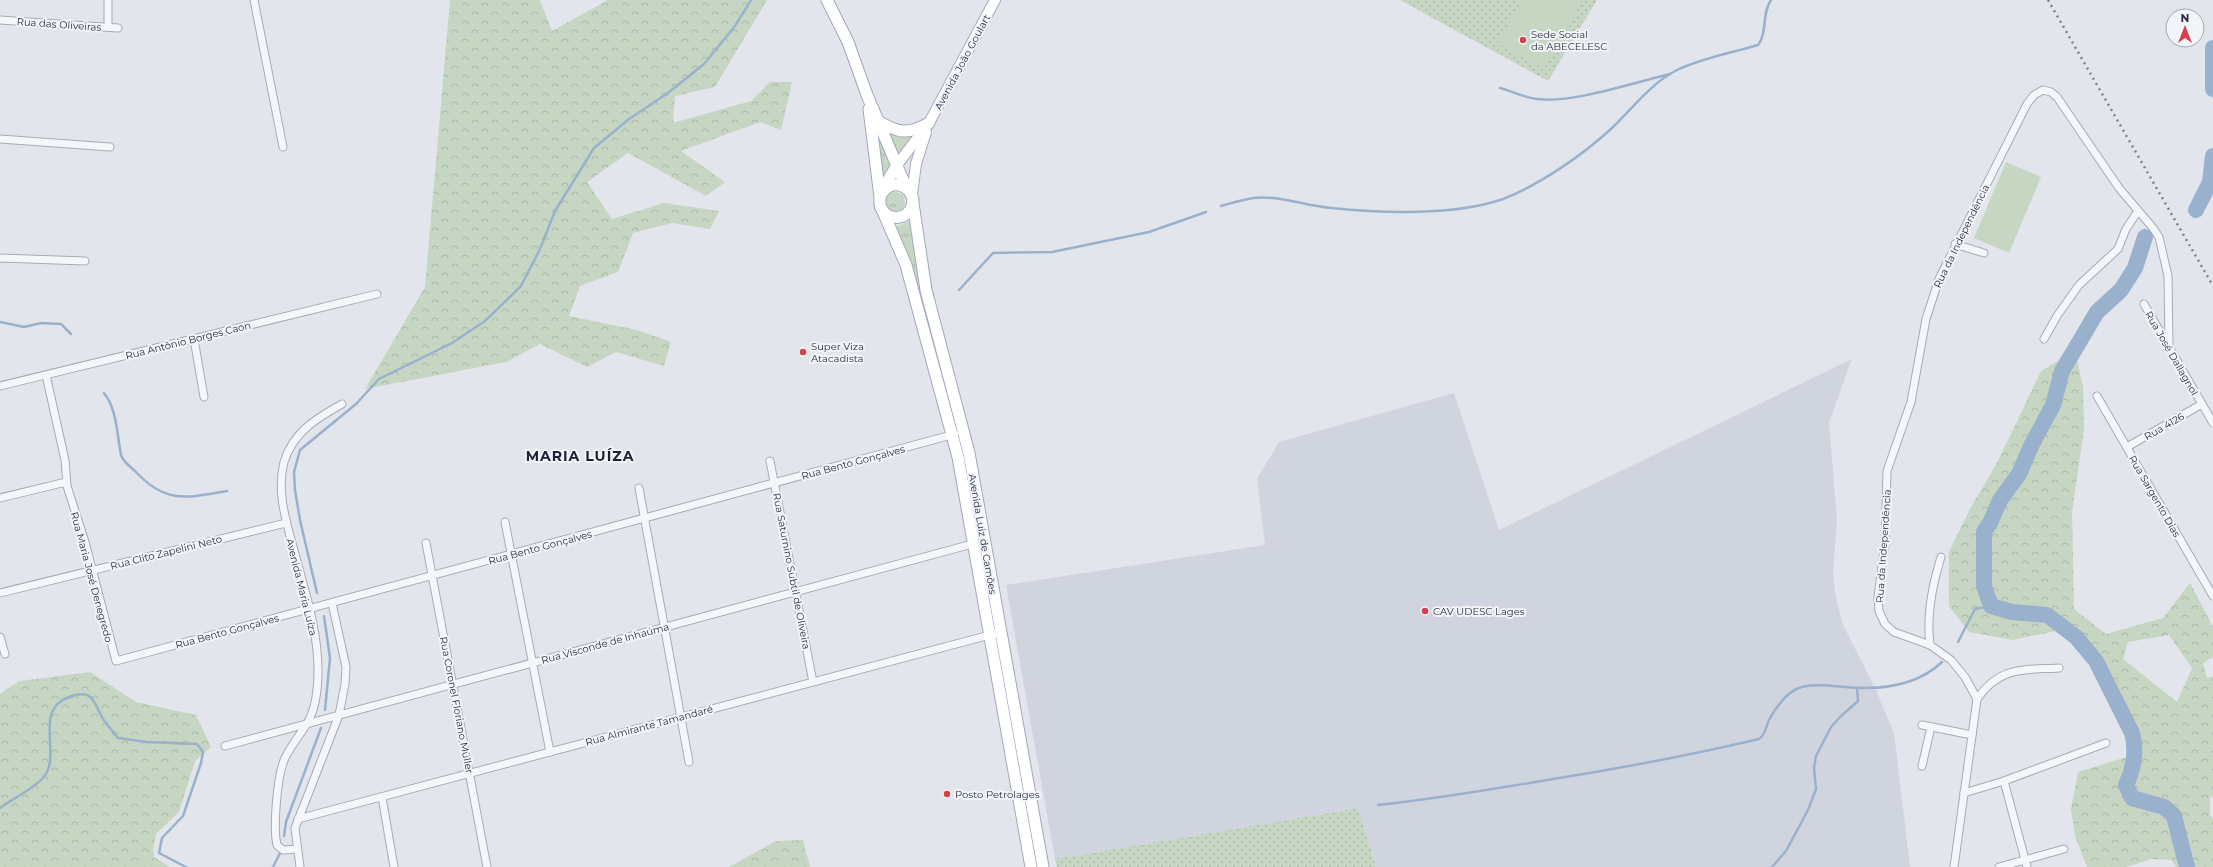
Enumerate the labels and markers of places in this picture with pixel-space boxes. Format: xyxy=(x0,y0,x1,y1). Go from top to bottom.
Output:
place label: Sede Social da ABECELESC xyxy=(1531,28,1607,53)
marker: Sede Social da ABECELESC xyxy=(1518,35,1528,45)
place label: Super Viza Atacadista xyxy=(811,340,864,365)
marker: Super Viza Atacadista xyxy=(798,347,808,357)
place label: CAV UDESC Lages xyxy=(1433,605,1525,618)
marker: CAV UDESC Lages xyxy=(1420,606,1430,616)
place label: Posto Petrolages xyxy=(955,788,1040,801)
marker: Posto Petrolages xyxy=(942,789,952,799)

